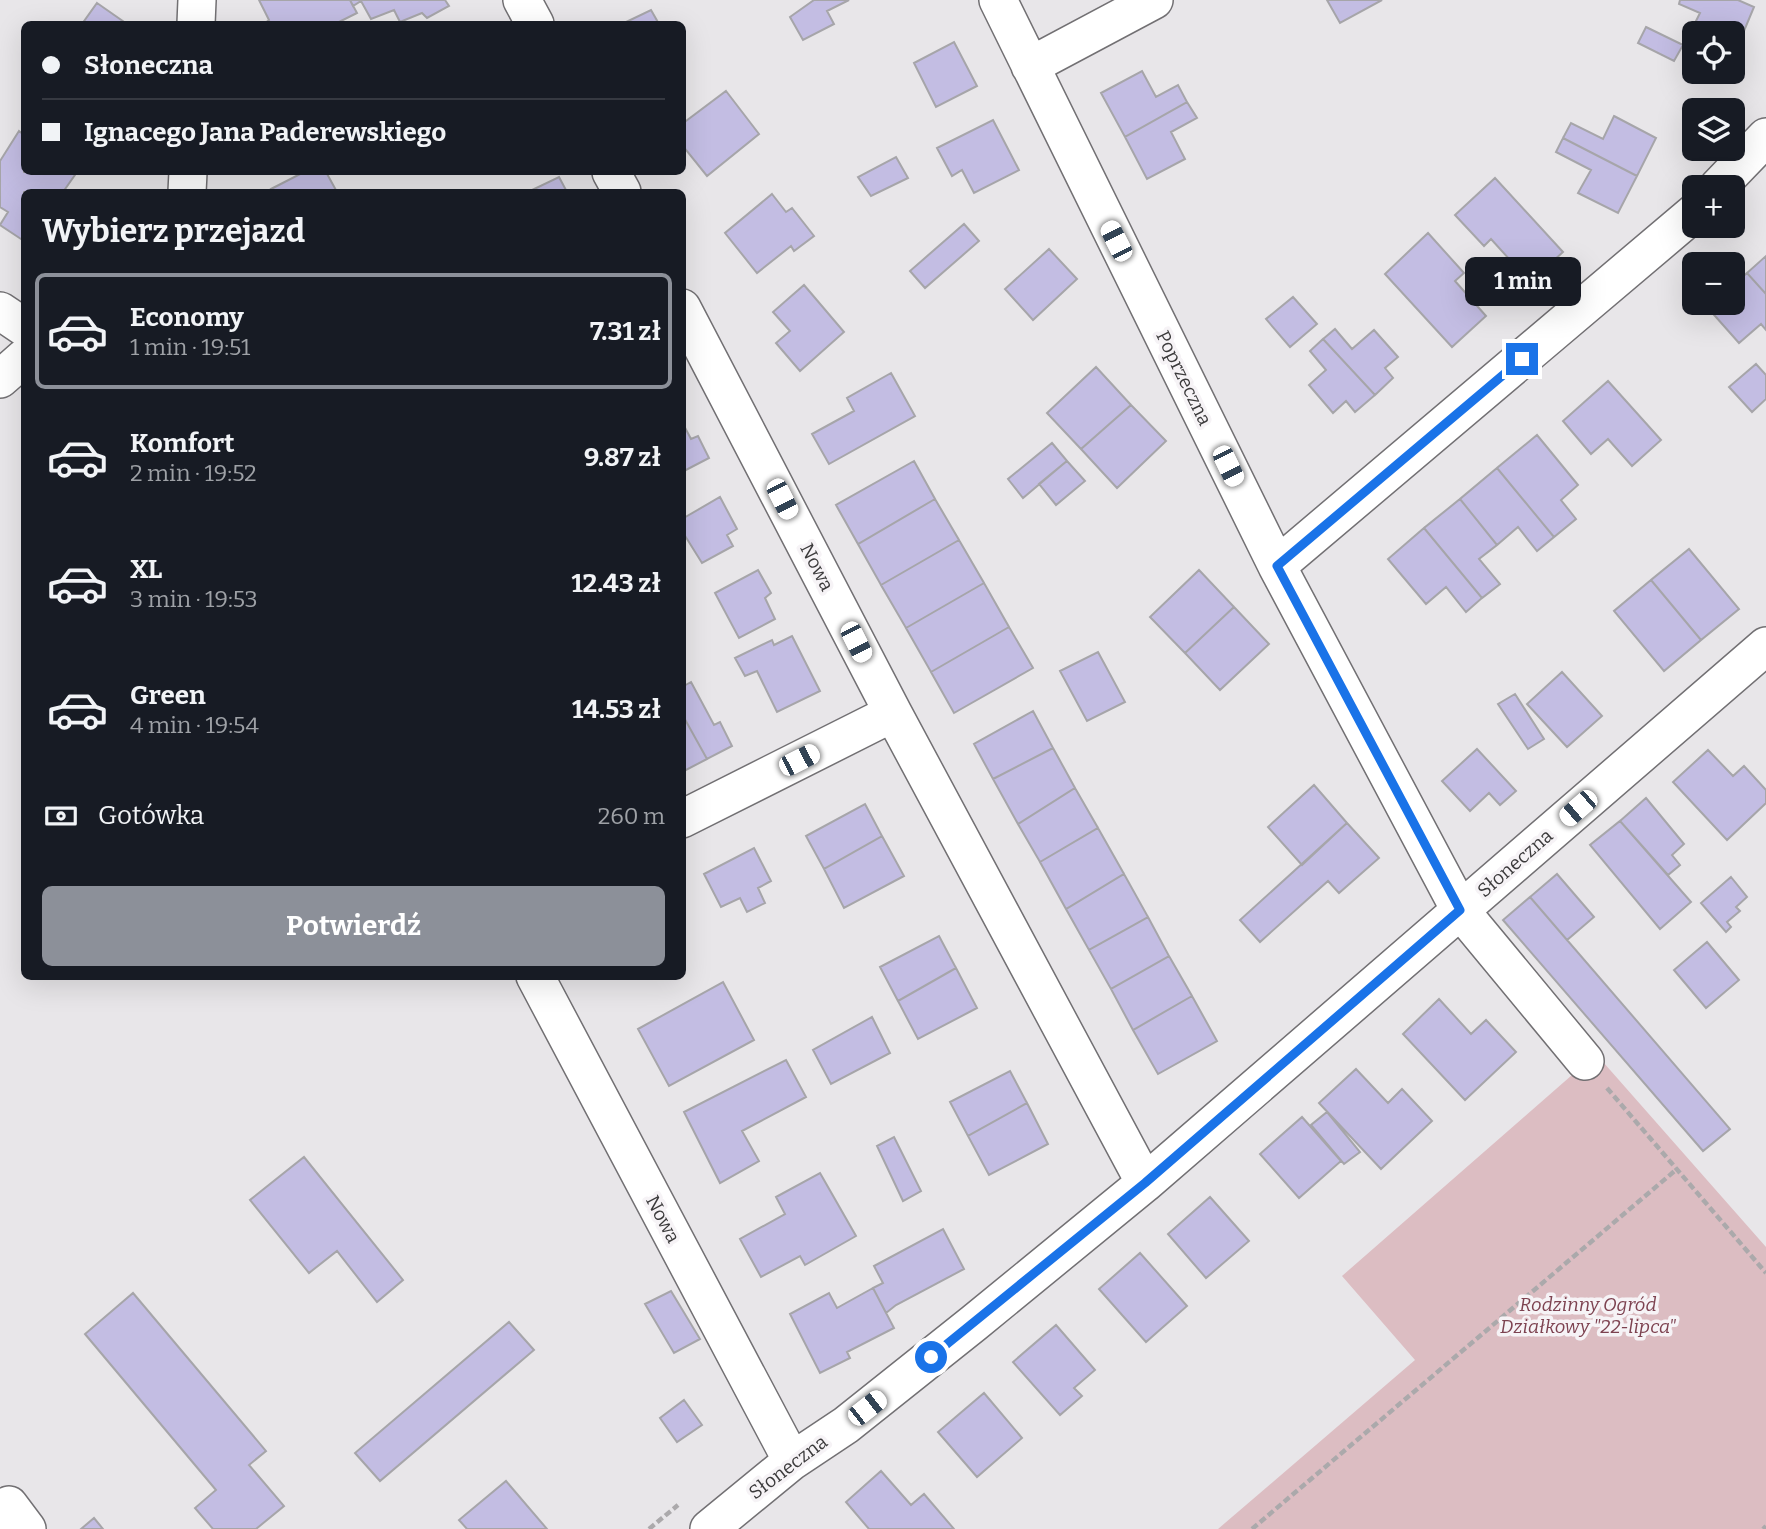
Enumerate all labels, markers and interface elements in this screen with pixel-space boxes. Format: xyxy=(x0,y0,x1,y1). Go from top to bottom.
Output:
map controls xyxy=(1682,21,1745,315)
button: locate xyxy=(1682,21,1745,84)
text: Słoneczna xyxy=(84,50,213,81)
button: layers xyxy=(1682,98,1745,161)
text: Ignacego Jana Paderewskiego xyxy=(84,117,446,148)
button: + xyxy=(1682,175,1745,238)
text: Wybierz przejazd xyxy=(42,212,305,250)
car xyxy=(1098,218,1135,264)
button: − xyxy=(1682,252,1745,315)
callout: 1 min xyxy=(1464,258,1580,306)
text: 1 min xyxy=(1494,267,1552,295)
icon: car xyxy=(46,300,109,363)
text: Economy xyxy=(130,302,244,333)
text: 7.31 zł xyxy=(590,316,661,347)
street label: Poprzeczna xyxy=(1151,327,1217,430)
text: 1 min · 19:51 xyxy=(130,333,250,361)
route end xyxy=(1506,343,1538,375)
icon: car xyxy=(46,426,109,489)
text: Komfort xyxy=(130,428,235,459)
text: 9.87 zł xyxy=(584,442,661,473)
car xyxy=(1210,443,1247,489)
text: 2 min · 19:52 xyxy=(130,459,257,487)
car xyxy=(764,476,801,522)
street label: Nowa xyxy=(795,539,839,595)
icon: car xyxy=(46,552,109,615)
text: XL xyxy=(130,554,162,585)
text: 12.43 zł xyxy=(571,568,661,599)
text: 3 min · 19:53 xyxy=(130,585,258,613)
car xyxy=(838,619,875,665)
icon: car xyxy=(46,678,109,741)
text: Green xyxy=(130,680,206,711)
text: 14.53 zł xyxy=(572,694,661,725)
text: 4 min · 19:54 xyxy=(130,711,259,739)
car xyxy=(776,741,823,779)
car xyxy=(1556,786,1601,830)
icon: cash xyxy=(42,797,80,835)
text: Gotówka xyxy=(98,800,204,831)
text: 260 m xyxy=(598,802,665,830)
street label: Słoneczna xyxy=(1473,824,1558,902)
button: Potwierdź xyxy=(42,886,665,966)
street label: Nowa xyxy=(641,1191,685,1247)
park label: Rodzinny Ogród Działkowy "22-lipca" xyxy=(1500,1293,1677,1338)
route start xyxy=(915,1341,947,1373)
car xyxy=(844,1387,891,1429)
street label: Słoneczna xyxy=(744,1430,832,1504)

